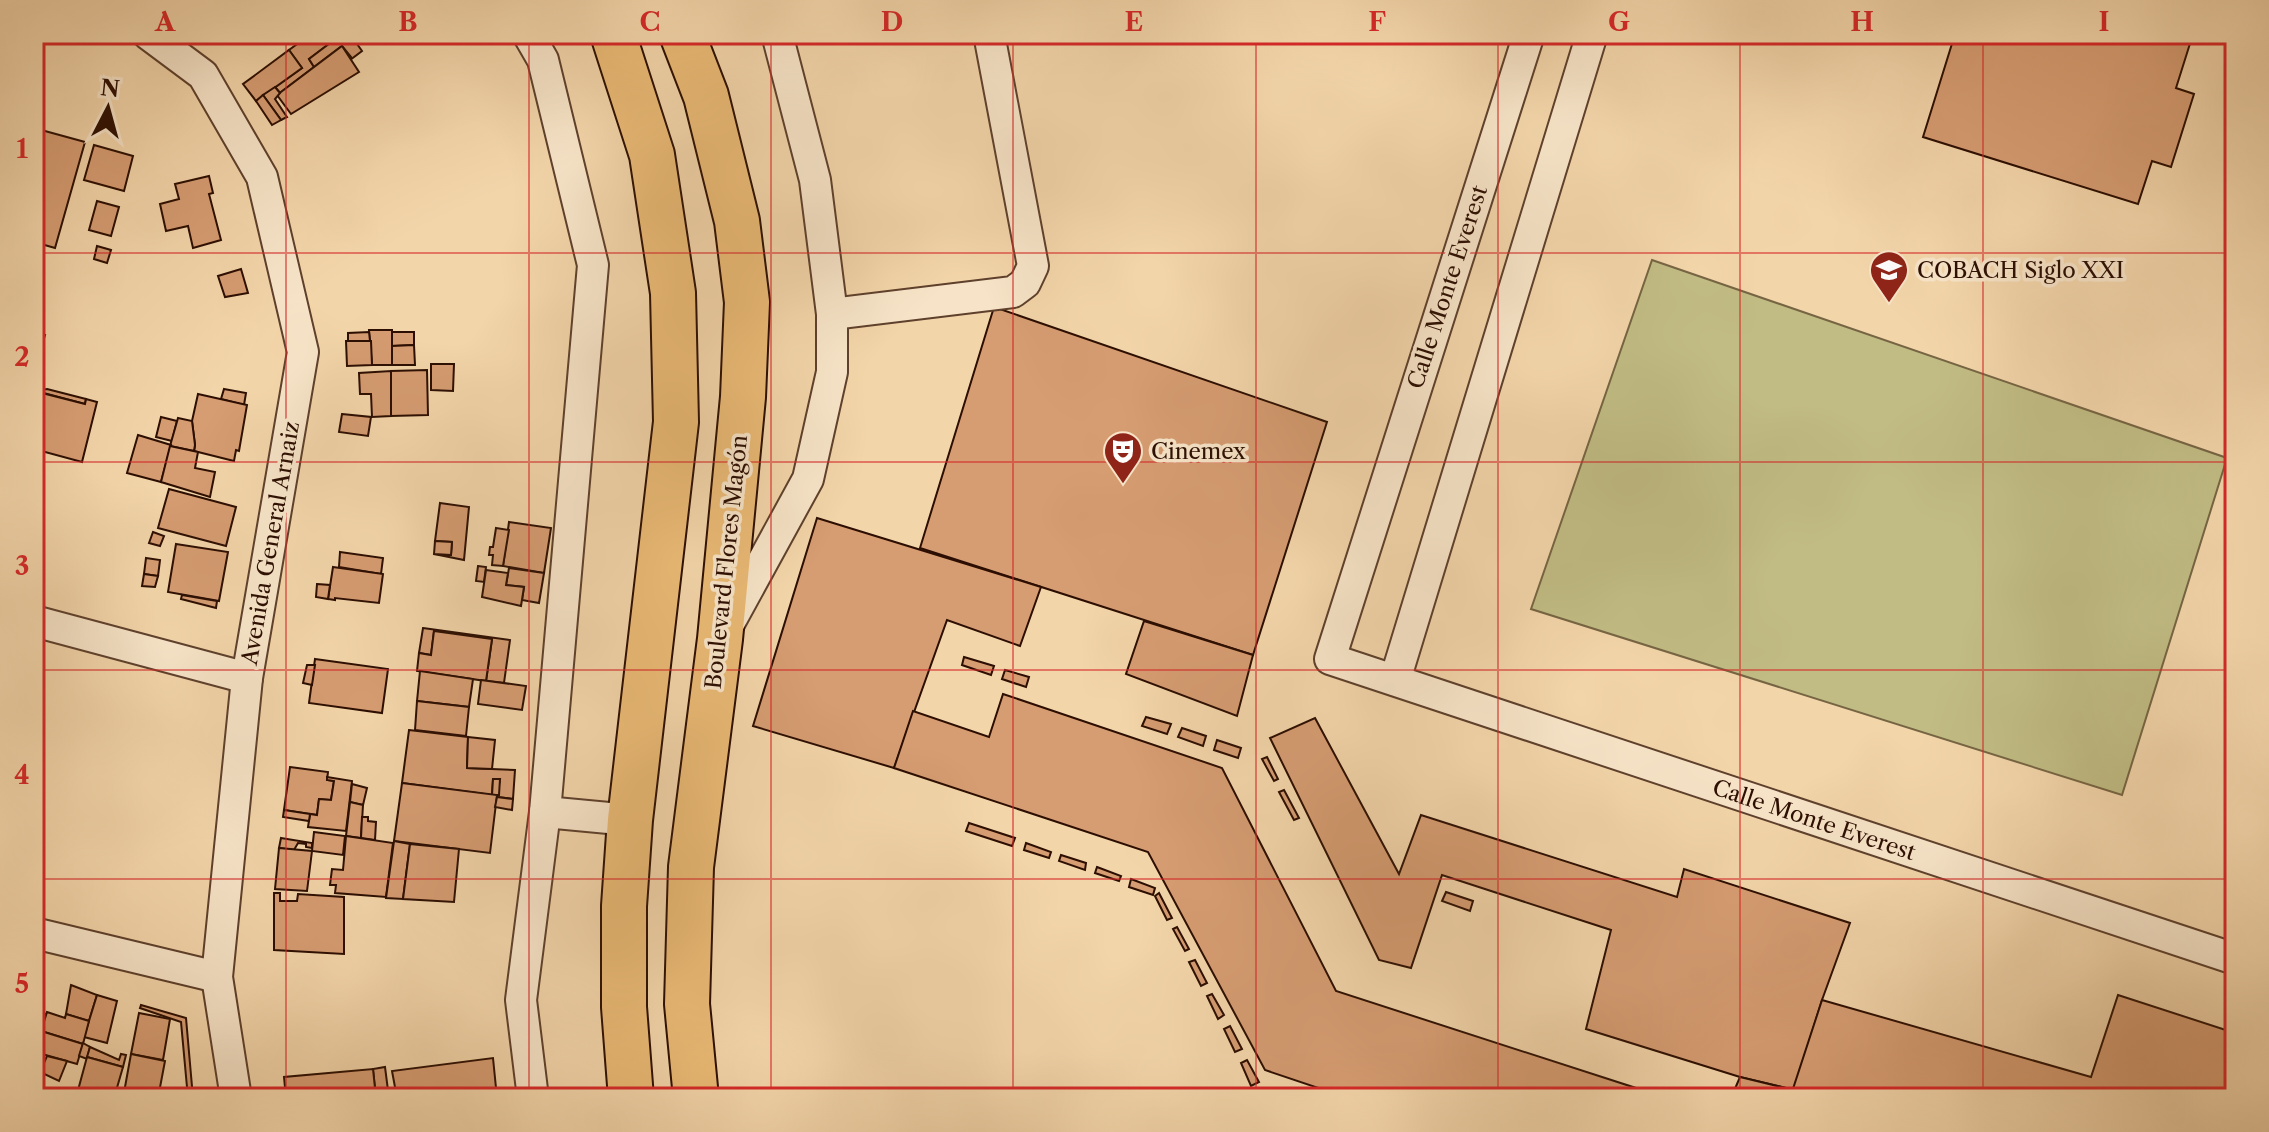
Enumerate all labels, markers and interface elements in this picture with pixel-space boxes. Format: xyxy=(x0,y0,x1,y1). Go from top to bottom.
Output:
text: A xyxy=(154,6,176,38)
text: B xyxy=(398,6,418,38)
text: C xyxy=(640,6,660,38)
text: D xyxy=(881,6,903,38)
text: E xyxy=(1125,6,1143,38)
text: F xyxy=(1368,6,1386,38)
text: G xyxy=(1608,6,1630,38)
text: H xyxy=(1850,6,1874,38)
text: I xyxy=(2099,6,2109,38)
north arrow xyxy=(68,68,148,148)
text: N xyxy=(99,74,121,103)
text: 1 xyxy=(16,133,28,165)
street label: Calle Monte Everest xyxy=(1402,182,1493,392)
school or university icon: COBACH Siglo XXI xyxy=(1868,249,1910,304)
place label: COBACH Siglo XXI xyxy=(1917,257,2124,284)
text: 2 xyxy=(14,341,30,373)
street label: Avenida General Arnaiz xyxy=(236,419,305,668)
theatre icon: Cinemex xyxy=(1102,430,1144,485)
street label: Boulevard Flores Magón xyxy=(700,433,753,690)
place label: Cinemex xyxy=(1151,438,1246,465)
text: 3 xyxy=(15,550,29,582)
text: 4 xyxy=(14,759,30,791)
street label: Calle Monte Everest xyxy=(1709,774,1919,866)
text: 5 xyxy=(15,968,29,1000)

